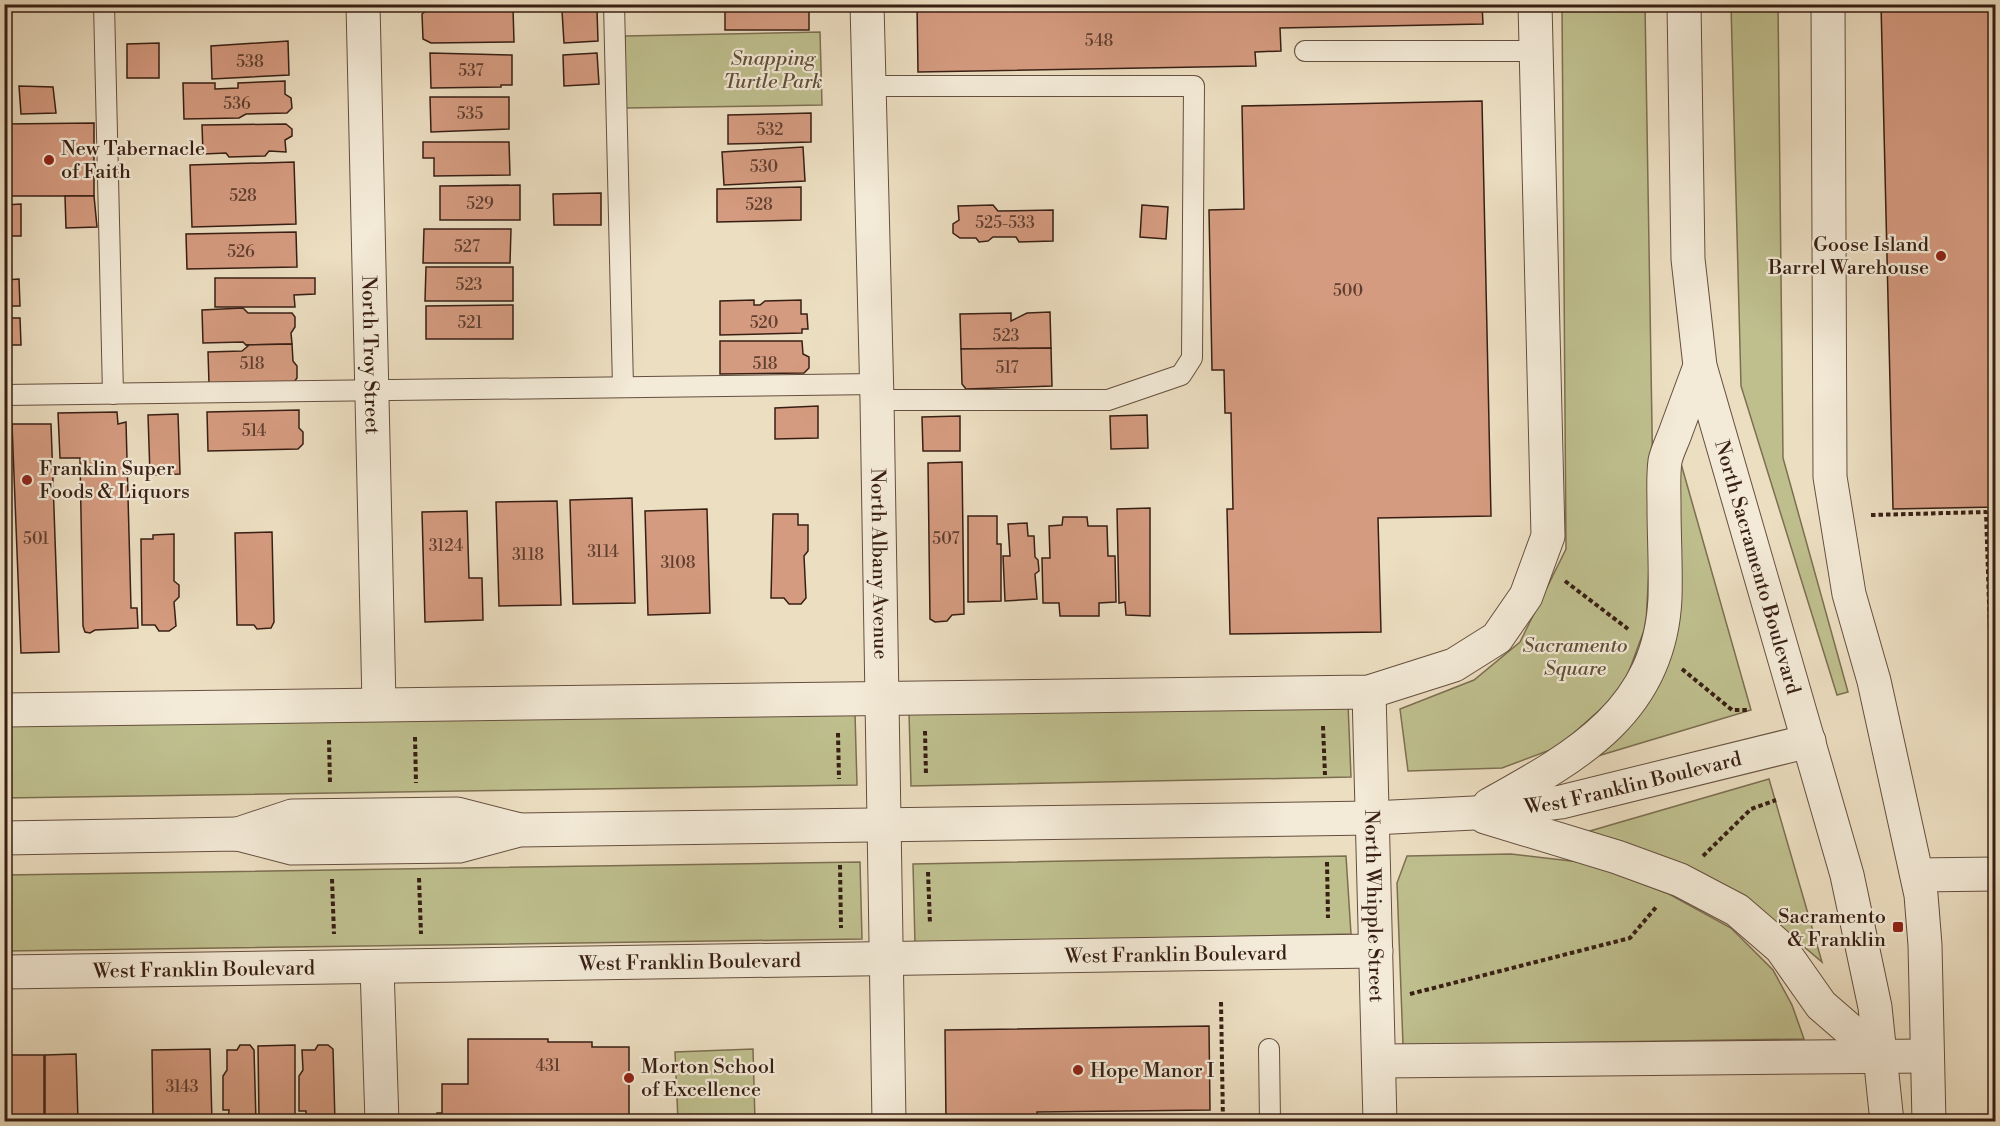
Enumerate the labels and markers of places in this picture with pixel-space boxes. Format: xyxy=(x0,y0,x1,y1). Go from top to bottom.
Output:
place label: New Tabernacle of Faith xyxy=(61,137,205,185)
marker: New Tabernacle of Faith xyxy=(42,153,56,167)
place label: Goose Island Barrel Warehouse xyxy=(1767,233,1930,281)
marker: Goose Island Barrel Warehouse xyxy=(1934,249,1948,263)
place label: Franklin Super Foods & Liquors xyxy=(39,457,190,505)
marker: Franklin Super Foods & Liquors xyxy=(20,473,34,487)
place label: Sacramento & Franklin xyxy=(1778,905,1886,953)
marker: Sacramento & Franklin xyxy=(1891,920,1905,934)
place label: Morton School of Excellence xyxy=(641,1055,775,1103)
place label: Hope Manor I xyxy=(1090,1059,1215,1084)
marker: Hope Manor I xyxy=(1071,1063,1085,1077)
marker: Morton School of Excellence xyxy=(622,1071,636,1085)

